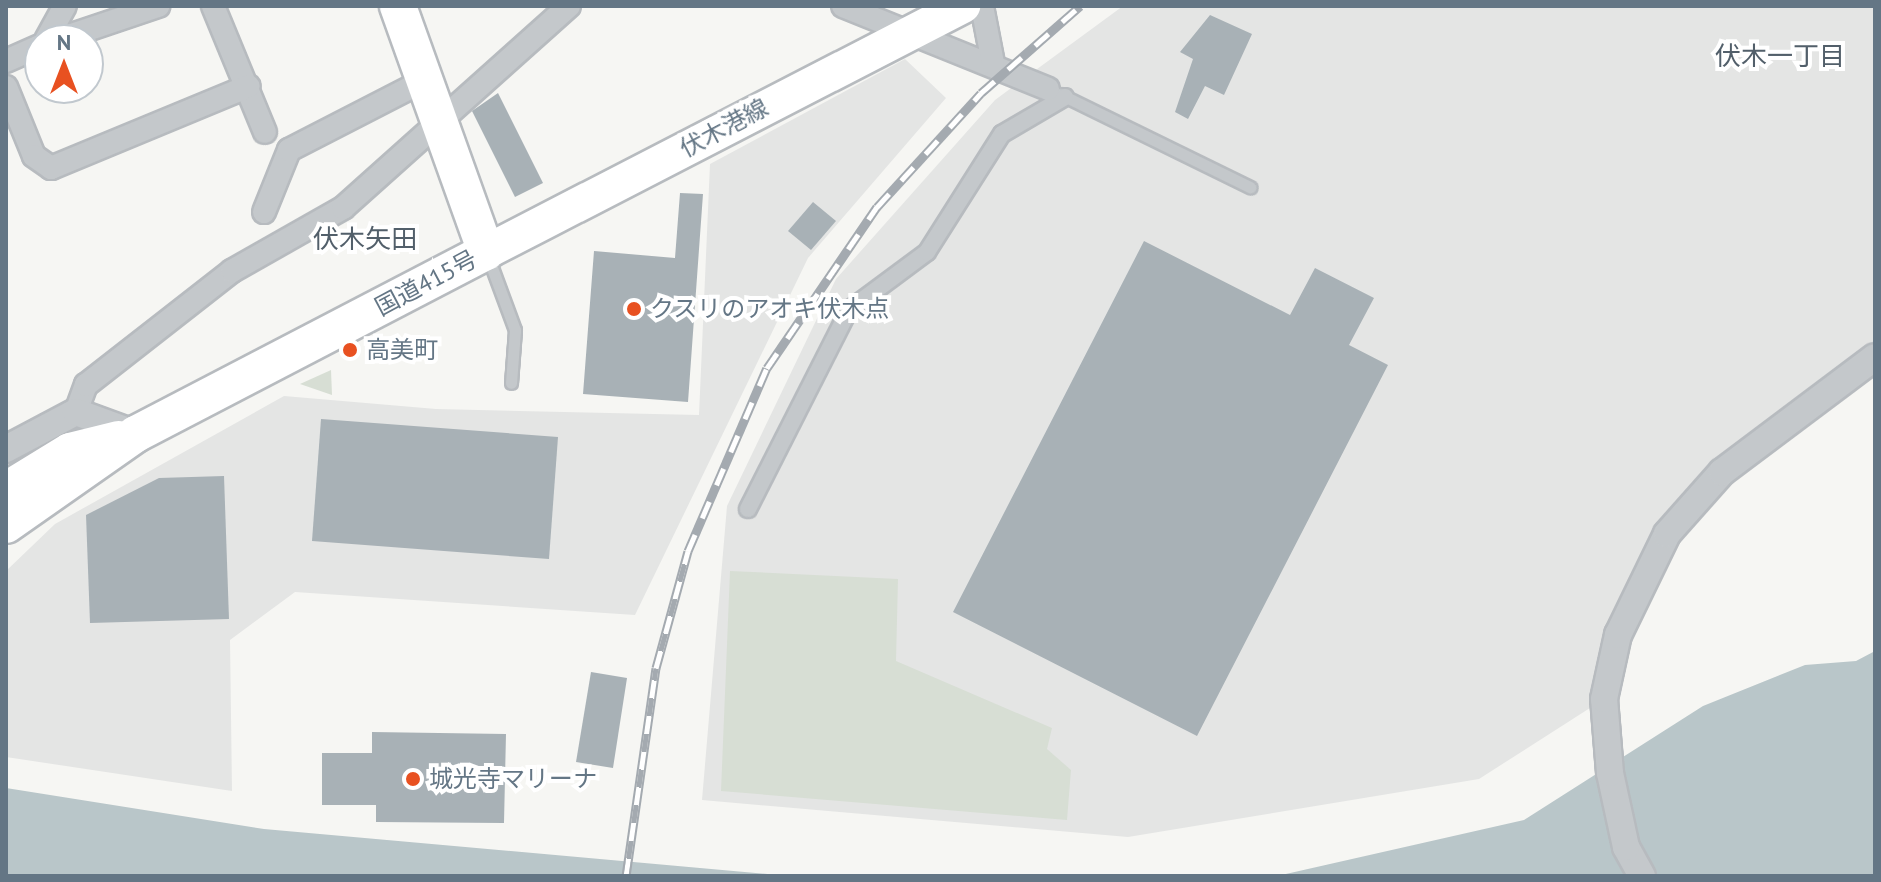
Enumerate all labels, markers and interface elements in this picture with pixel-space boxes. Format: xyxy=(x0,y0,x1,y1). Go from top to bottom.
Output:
north arrow xyxy=(24,24,104,104)
text: N xyxy=(57,28,71,56)
district label: 伏木一丁目 xyxy=(1715,40,1845,72)
street label: 伏木港線 xyxy=(675,93,773,163)
district label: 伏木矢田 xyxy=(313,223,417,255)
street label: 国道415号 xyxy=(370,244,482,322)
place label: クスリのアオキ伏木点 xyxy=(650,295,890,323)
marker: クスリのアオキ伏木点 xyxy=(625,300,643,318)
place label: 高美町 xyxy=(366,336,438,364)
marker: 高美町 xyxy=(341,341,359,359)
place label: 城光寺マリーナ xyxy=(429,765,597,793)
marker: 城光寺マリーナ xyxy=(404,770,422,788)

